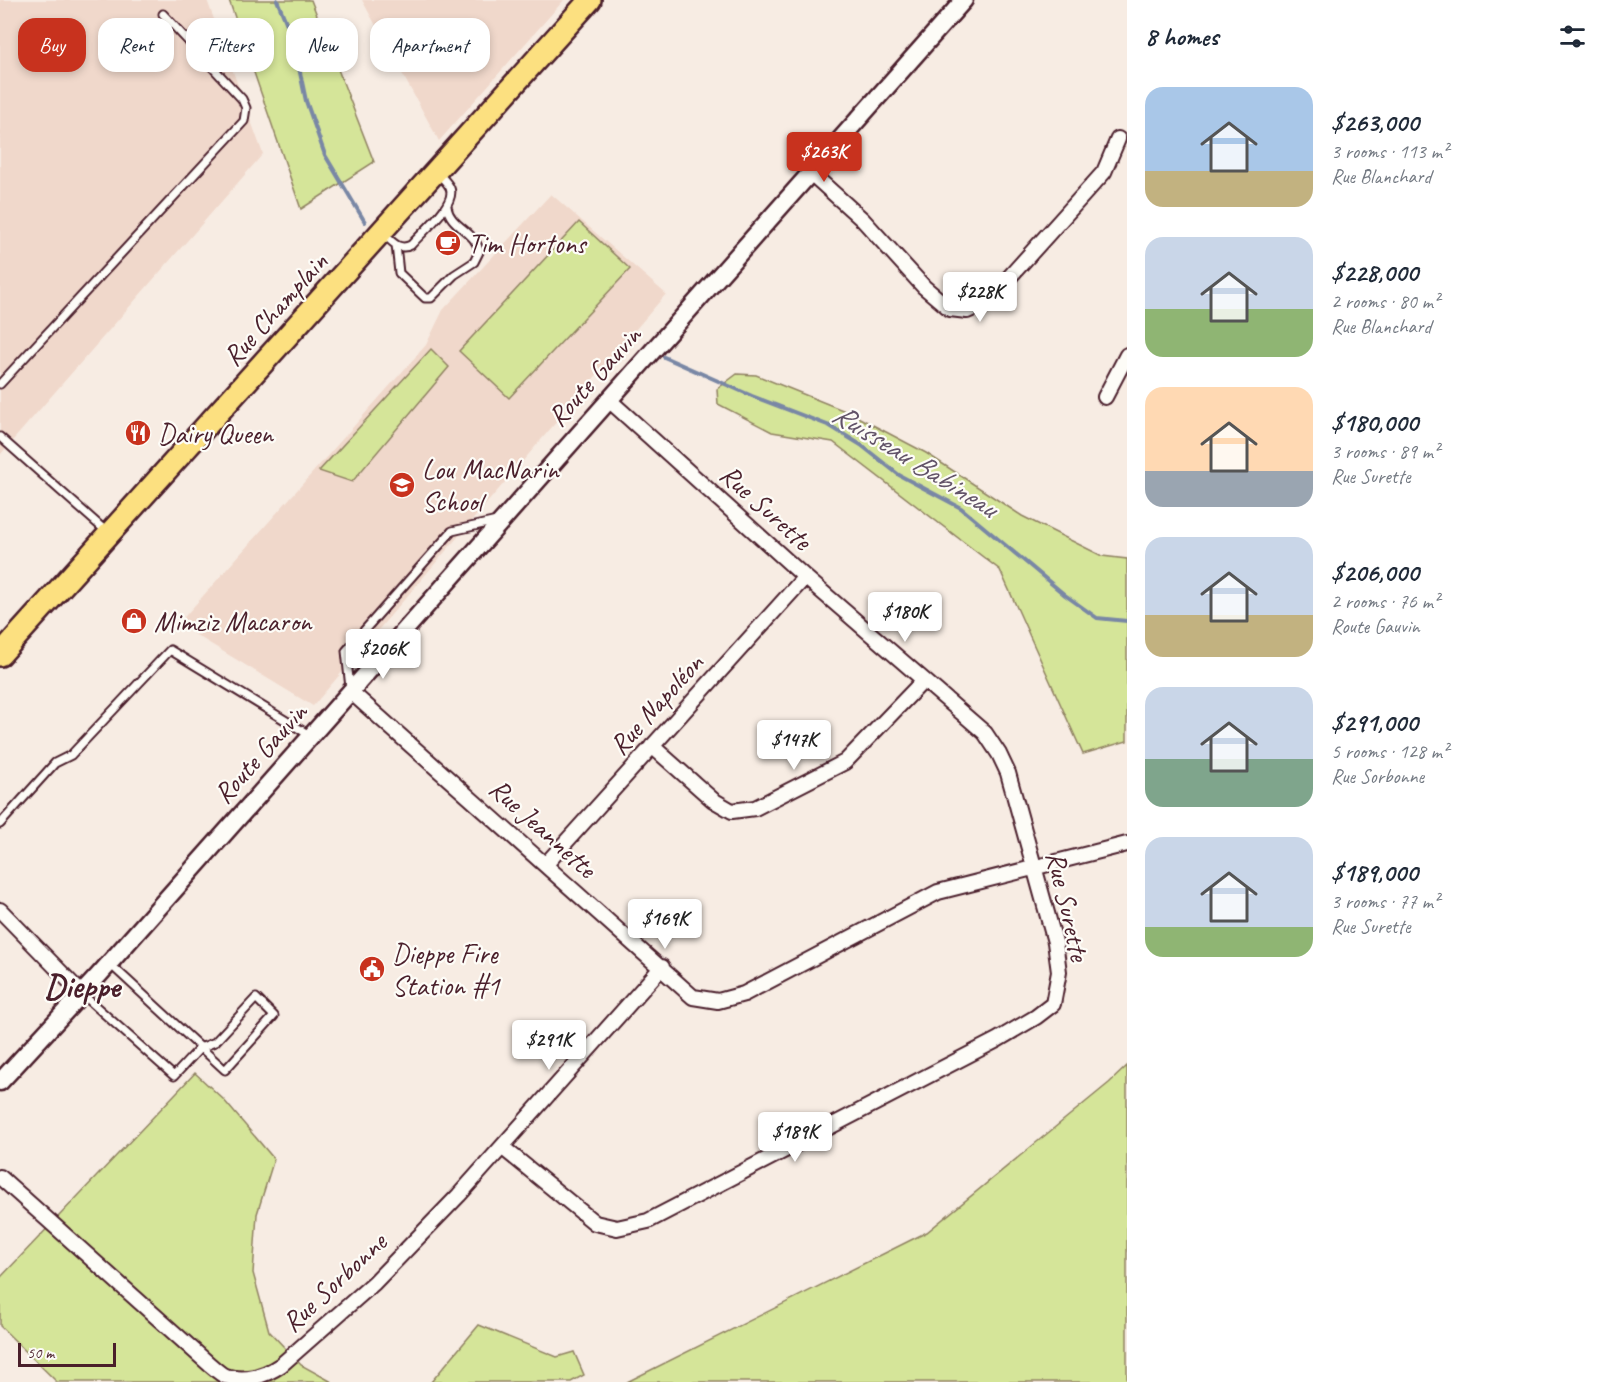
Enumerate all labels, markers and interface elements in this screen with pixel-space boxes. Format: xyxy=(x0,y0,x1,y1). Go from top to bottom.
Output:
chip: Buy xyxy=(18,18,86,72)
chip: Rent xyxy=(98,18,174,72)
chip: Filters xyxy=(186,18,274,72)
chip: New xyxy=(286,18,358,72)
chip: Apartment xyxy=(370,18,490,72)
text: 8 homes xyxy=(1145,20,1218,53)
icon: filters xyxy=(1556,20,1589,53)
text: $263,000 xyxy=(1331,106,1419,139)
icon: home xyxy=(1193,111,1265,183)
pin: $263K xyxy=(782,132,866,183)
text: $263K xyxy=(801,139,847,164)
text: 3 rooms · 113 m² xyxy=(1331,139,1448,164)
text: Rue Blanchard xyxy=(1331,164,1431,189)
place label: Tim Hortons xyxy=(468,226,588,261)
cafe icon: Tim Hortons xyxy=(433,228,463,258)
street label: Rue Champlain xyxy=(215,245,335,373)
text: $228,000 xyxy=(1331,256,1418,289)
icon: home xyxy=(1193,261,1265,333)
pin: $228K xyxy=(938,272,1022,323)
text: $228K xyxy=(957,279,1003,304)
text: 2 rooms · 80 m² xyxy=(1331,289,1439,314)
text: Rue Blanchard xyxy=(1331,314,1431,339)
street label: Route Gauvin xyxy=(540,317,649,434)
water label: Ruisseau Babineau xyxy=(826,394,1008,528)
text: $180,000 xyxy=(1331,406,1418,439)
icon: home xyxy=(1193,411,1265,483)
place label: Dairy Queen xyxy=(158,416,274,451)
restaurant icon: Dairy Queen xyxy=(123,418,153,448)
text: 3 rooms · 89 m² xyxy=(1331,439,1439,464)
place label: Lou MacNarin School xyxy=(422,452,560,519)
street label: Rue Surette xyxy=(713,457,820,558)
text: Rue Surette xyxy=(1331,464,1410,489)
school or university icon: Lou MacNarin School xyxy=(387,470,417,500)
text: $206,000 xyxy=(1331,556,1419,589)
icon: home xyxy=(1193,561,1265,633)
text: 2 rooms · 76 m² xyxy=(1331,589,1439,614)
pin: $180K xyxy=(863,592,947,643)
text: $180K xyxy=(882,599,928,624)
place label: Mimziz Macaron xyxy=(154,604,313,639)
shop icon: Mimziz Macaron xyxy=(119,606,149,636)
text: Route Gauvin xyxy=(1331,614,1419,639)
pin: $206K xyxy=(341,629,425,680)
text: $206K xyxy=(360,636,406,661)
street label: Rue Napoléon xyxy=(601,645,712,762)
street label: Route Gauvin xyxy=(206,694,315,811)
text: $291,000 xyxy=(1331,706,1418,739)
icon: home xyxy=(1193,711,1265,783)
pin: $147K xyxy=(752,720,836,771)
text: $147K xyxy=(771,727,817,752)
text: 5 rooms · 128 m² xyxy=(1331,739,1448,764)
text: Rue Sorbonne xyxy=(1331,764,1424,789)
street label: Rue Jeannette xyxy=(482,771,605,887)
street label: Rue Surette xyxy=(1038,848,1098,966)
text: $189,000 xyxy=(1331,856,1418,889)
icon: home xyxy=(1193,861,1265,933)
text: 3 rooms · 77 m² xyxy=(1331,889,1439,914)
pin: $169K xyxy=(623,899,707,950)
text: $169K xyxy=(642,906,688,931)
text: Rue Surette xyxy=(1331,914,1410,939)
place label: Dieppe Fire Station #1 xyxy=(392,936,501,1003)
public building icon: Dieppe Fire Station #1 xyxy=(357,954,387,984)
district label: Dieppe xyxy=(44,964,122,1007)
pin: $291K xyxy=(507,1020,591,1071)
text: $291K xyxy=(526,1027,572,1052)
pin: $189K xyxy=(753,1112,837,1163)
text: $189K xyxy=(772,1119,818,1144)
street label: Rue Sorbonne xyxy=(274,1223,395,1339)
scale bar xyxy=(18,1340,116,1368)
text: 50 m xyxy=(27,1343,54,1363)

